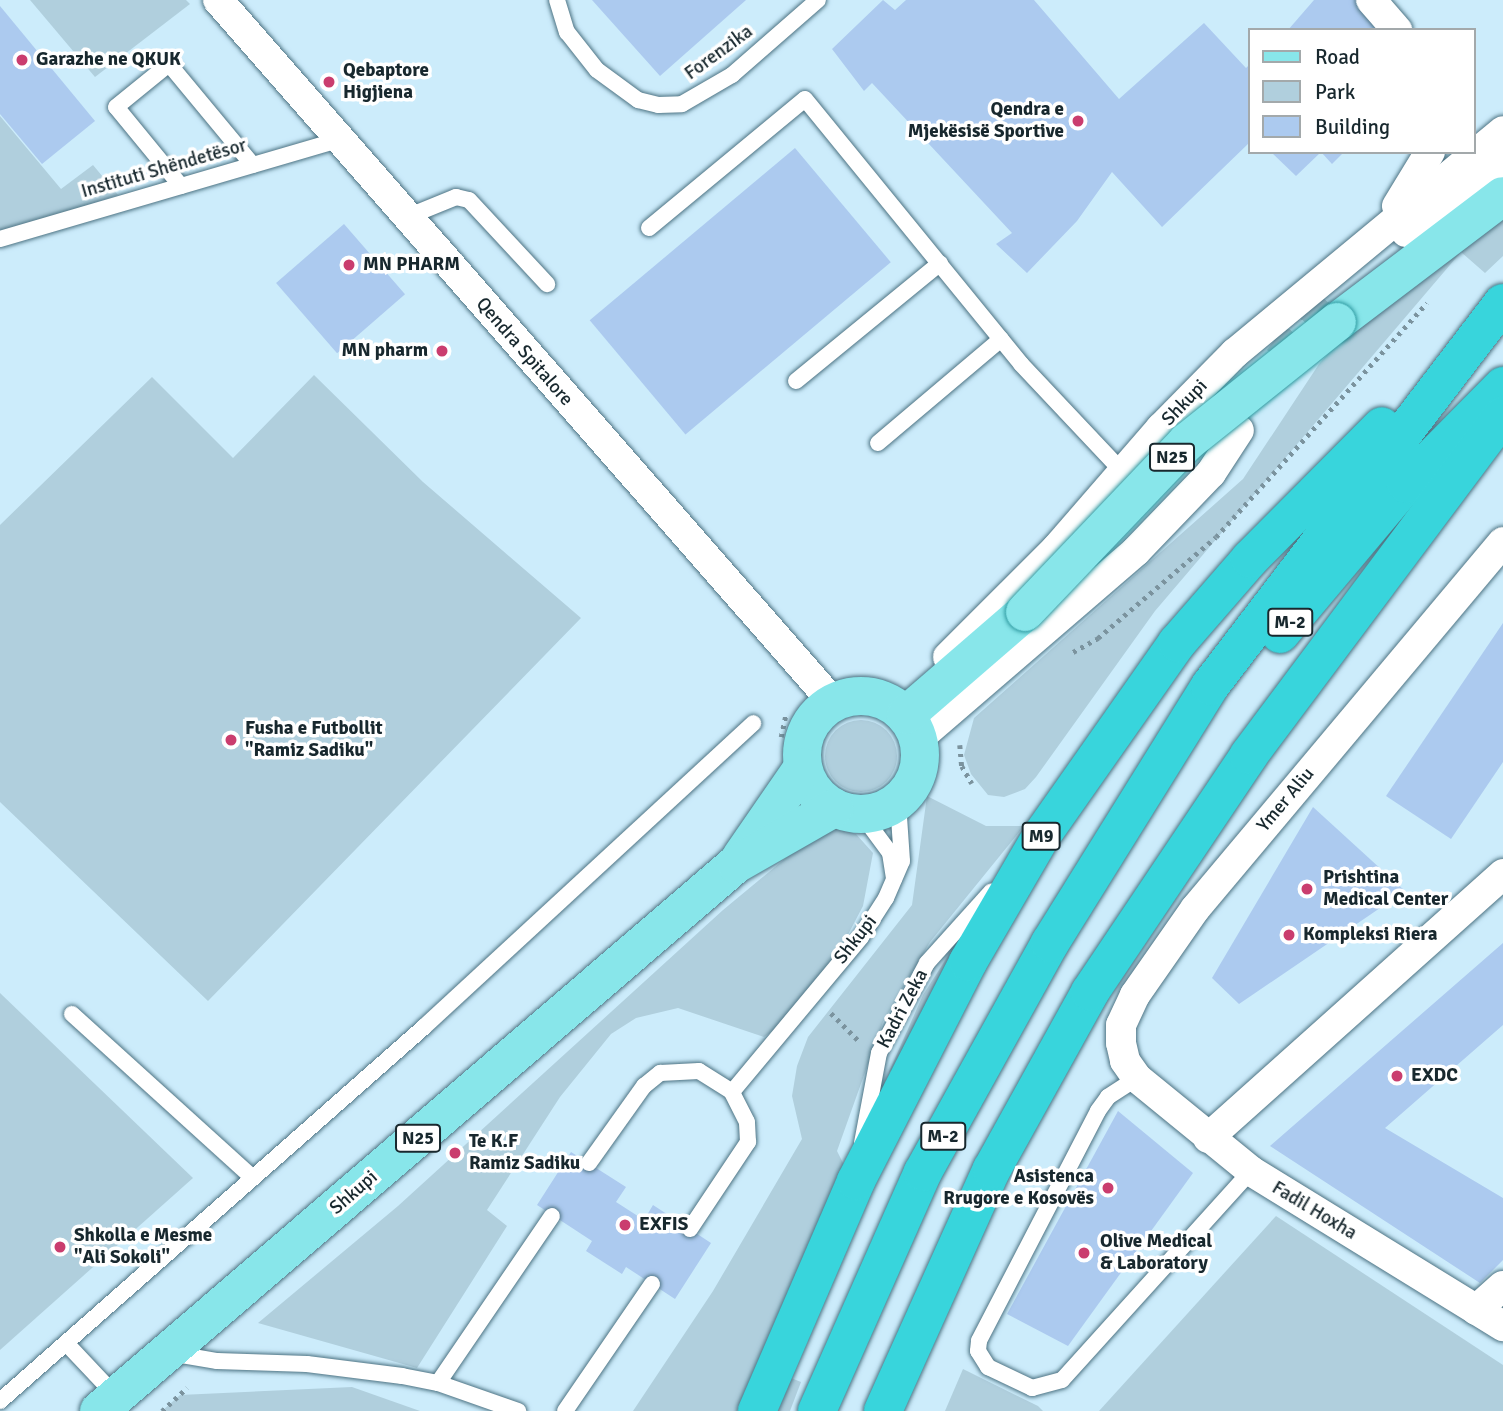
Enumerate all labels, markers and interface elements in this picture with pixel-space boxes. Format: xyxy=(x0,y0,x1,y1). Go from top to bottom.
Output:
street label: Forenzika xyxy=(681,21,757,85)
legend xyxy=(1248,28,1475,154)
text: Road xyxy=(1315,44,1360,70)
place label: Garazhe ne QKUK xyxy=(36,49,181,71)
marker: Garazhe ne QKUK xyxy=(14,52,30,68)
place label: Qebaptore Higjiena xyxy=(343,60,429,104)
marker: Qebaptore Higjiena xyxy=(321,74,337,90)
text: Park xyxy=(1315,79,1355,105)
place label: Qendra e Mjekësisë Sportive xyxy=(908,99,1064,143)
marker: Qendra e Mjekësisë Sportive xyxy=(1070,113,1086,129)
text: Building xyxy=(1315,114,1390,140)
street label: Instituti Shëndetësor xyxy=(79,135,249,203)
place label: MN PHARM xyxy=(363,254,460,276)
marker: MN PHARM xyxy=(341,257,357,273)
street label: Qendra Spitalore xyxy=(471,293,577,411)
place label: MN pharm xyxy=(342,340,428,362)
marker: MN pharm xyxy=(434,343,450,359)
street label: Shkupi xyxy=(1157,375,1213,431)
road number: N25 xyxy=(1148,443,1196,472)
road number: M-2 xyxy=(1267,608,1313,636)
place label: Fusha e Futbollit "Ramiz Sadiku" xyxy=(245,718,383,762)
marker: Fusha e Futbollit "Ramiz Sadiku" xyxy=(223,732,239,748)
street label: Ymer Aliu xyxy=(1253,763,1319,837)
road number: M9 xyxy=(1020,822,1062,850)
place label: Prishtina Medical Center xyxy=(1323,867,1448,911)
marker: Prishtina Medical Center xyxy=(1297,879,1317,899)
street label: Shkupi xyxy=(830,911,882,969)
place label: Kompleksi Riera xyxy=(1303,924,1437,946)
marker: Kompleksi Riera xyxy=(1281,927,1297,943)
street label: Kadri Zeka xyxy=(873,965,933,1053)
place label: EXDC xyxy=(1411,1065,1458,1087)
marker: EXDC xyxy=(1389,1068,1405,1084)
road number: M-2 xyxy=(920,1121,966,1150)
road number: N25 xyxy=(394,1124,442,1153)
place label: Te K.F Ramiz Sadiku xyxy=(469,1131,580,1175)
marker: Te K.F Ramiz Sadiku xyxy=(447,1145,463,1161)
street label: Shkupi xyxy=(325,1166,383,1220)
place label: Asistenca Rrugore e Kosovës xyxy=(943,1166,1094,1210)
street label: Fadil Hoxha xyxy=(1267,1177,1361,1245)
marker: Asistenca Rrugore e Kosovës xyxy=(1100,1180,1116,1196)
place label: EXFIS xyxy=(639,1214,688,1236)
marker: EXFIS xyxy=(617,1217,633,1233)
place label: Shkolla e Mesme "Ali Sokoli" xyxy=(74,1225,212,1269)
place label: Olive Medical & Laboratory xyxy=(1100,1231,1212,1275)
marker: Shkolla e Mesme "Ali Sokoli" xyxy=(52,1239,68,1255)
marker: Olive Medical & Laboratory xyxy=(1074,1243,1094,1263)

